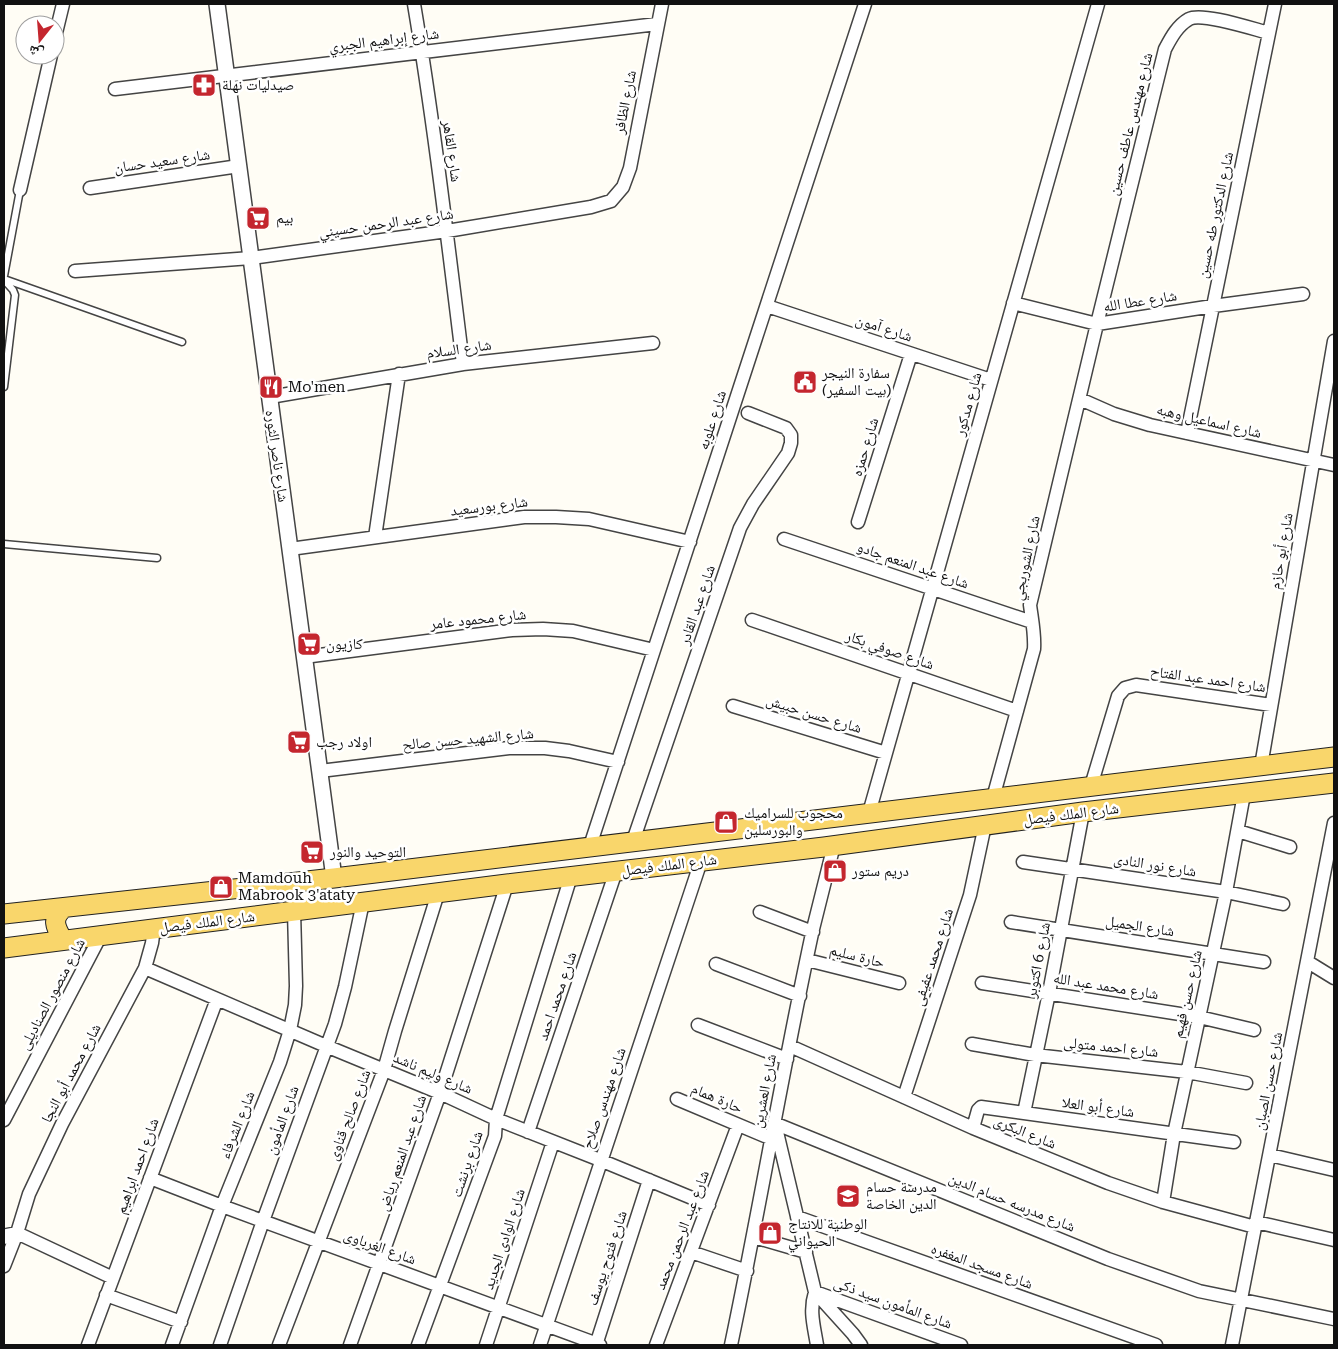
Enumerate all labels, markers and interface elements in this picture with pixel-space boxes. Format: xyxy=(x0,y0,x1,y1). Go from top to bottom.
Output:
north arrow xyxy=(15,15,65,65)
street label: شارع إبراهيم الجبري xyxy=(328,24,441,58)
text: ش xyxy=(27,42,46,62)
street label: شارع مهندس عاطف حسين xyxy=(1104,51,1157,197)
street label: شارع الظافر xyxy=(610,68,641,137)
pharmacy icon: صيدليات نهلة xyxy=(191,72,217,98)
place label: صيدليات نهلة xyxy=(222,76,294,94)
street label: شارع القاهر xyxy=(438,118,465,183)
street label: شارع سعيد حسان xyxy=(113,145,211,178)
street label: شارع الدكتور طه حسين xyxy=(1193,150,1238,280)
supermarket icon: بيم xyxy=(245,205,271,231)
street label: شارع عبد الرحمن حسيني xyxy=(317,205,455,244)
place label: بيم xyxy=(276,209,293,228)
street label: شارع عطا الله xyxy=(1102,286,1178,317)
street label: شارع آمون xyxy=(853,310,915,347)
street label: شارع السلام xyxy=(425,336,493,363)
place label: سفارة النيجر (بيت السفير) xyxy=(821,364,891,399)
public building icon: سفارة النيجر (بيت السفير) xyxy=(792,369,818,395)
street label: شارع مدكور xyxy=(950,370,987,439)
restaurant icon: Mo'men xyxy=(258,374,284,400)
place label: Mo'men xyxy=(288,378,346,396)
street label: شارع علوبه xyxy=(694,388,731,452)
street label: شارع اسماعيل وهبه xyxy=(1155,400,1263,443)
street label: شارع ناصر الثوره xyxy=(261,409,292,504)
street label: شارع حمزه xyxy=(848,415,883,479)
street label: شارع بورسعيد xyxy=(449,492,529,521)
street label: شارع أبو حازم xyxy=(1265,511,1298,591)
street label: شارع الشوربجي xyxy=(1008,514,1047,603)
street label: شارع عبد المنعم جادو xyxy=(854,537,971,594)
street label: شارع عبد القادر xyxy=(675,562,720,649)
street label: شارع محمود عامر xyxy=(428,605,527,634)
street label: شارع صوفي بكار xyxy=(842,626,937,676)
supermarket icon: كازيون xyxy=(296,631,322,657)
place label: كازيون xyxy=(326,635,363,654)
street label: شارع احمد عبد الفتاح xyxy=(1149,662,1267,697)
street label: شارع حسن حبيش xyxy=(764,691,864,738)
street label: شارع الشهيد حسن صالح xyxy=(402,724,535,755)
supermarket icon: اولاد رجب xyxy=(286,729,312,755)
place label: اولاد رجب xyxy=(316,733,372,751)
street label: شارع الملك فيصل xyxy=(1022,799,1120,830)
place label: محجوب للسراميك والبورسلين xyxy=(744,804,843,840)
shop icon: محجوب للسراميك والبورسلين xyxy=(713,809,739,835)
supermarket icon: التوحيد والنور xyxy=(299,839,325,865)
place label: التوحيد والنور xyxy=(329,843,406,861)
street label: شارع الملك فيصل xyxy=(620,850,718,881)
street label: شارع نور النادى xyxy=(1112,850,1198,881)
shop icon: دريم ستور xyxy=(822,858,848,884)
place label: دريم ستور xyxy=(851,862,909,881)
place label: Mamdouh Mabrook 3'ataty xyxy=(238,869,355,904)
shop icon: Mamdouh Mabrook 3'ataty xyxy=(208,874,234,900)
street label: شارع محمد عفيفى xyxy=(909,906,958,1008)
street label: شارع الملك فيصل xyxy=(158,907,256,938)
street label: شارع الجميل xyxy=(1104,912,1176,941)
street label: شارع 6 اكتوبر xyxy=(1022,920,1055,1001)
street label: شارع منصور الصناديلى xyxy=(15,935,90,1053)
street label: حارة سليم xyxy=(827,941,887,973)
street label: شارع حسن فهيم xyxy=(1168,948,1207,1040)
street label: شارع محمد احمد xyxy=(533,949,582,1043)
street label: شارع محمد عبد الله xyxy=(1052,969,1160,1004)
street label: شارع محمد أبو النجا xyxy=(37,1020,106,1126)
street label: شارع حسن الصبان xyxy=(1250,1030,1287,1132)
street label: شارع احمد متولى xyxy=(1063,1033,1159,1062)
street label: شارع مهندس صلاح xyxy=(578,1045,631,1151)
street label: شارع وليم ناشد xyxy=(390,1048,476,1099)
street label: شارع العشرين xyxy=(748,1052,781,1130)
street label: شارع صالح قناوى xyxy=(323,1067,376,1163)
street label: حارة همام xyxy=(688,1079,746,1118)
street label: شارع المأمون xyxy=(261,1083,304,1157)
street label: شارع الشرفاء xyxy=(215,1088,260,1162)
street label: شارع عبد المنعم رياض xyxy=(374,1092,431,1214)
street label: شارع أبو العلا xyxy=(1060,1093,1135,1122)
street label: شارع البكرى xyxy=(991,1111,1059,1154)
street label: شارع احمد ابراهيم xyxy=(111,1115,164,1217)
street label: شارع برنشت xyxy=(447,1128,488,1200)
street label: شارع عبد الرحمن محمد xyxy=(651,1168,714,1293)
street label: شارع مدرسه حسام الدين xyxy=(946,1168,1078,1237)
place label: مدرسة حسام الدين الخاصة xyxy=(866,1178,937,1214)
school or university icon: مدرسة حسام الدين الخاصة xyxy=(835,1183,861,1209)
street label: شارع الوادى الجديد xyxy=(479,1186,530,1292)
street label: شارع فتوح يوسف xyxy=(583,1208,632,1308)
place label: الوطنية للانتاج الحيواني xyxy=(788,1215,867,1253)
shop icon: الوطنية للانتاج الحيواني xyxy=(757,1220,783,1246)
street label: شارع الغرباوى xyxy=(341,1226,419,1269)
street label: شارع مسجد المغفره xyxy=(928,1239,1036,1294)
street label: شارع المأمون سيد ذكى xyxy=(831,1273,955,1334)

